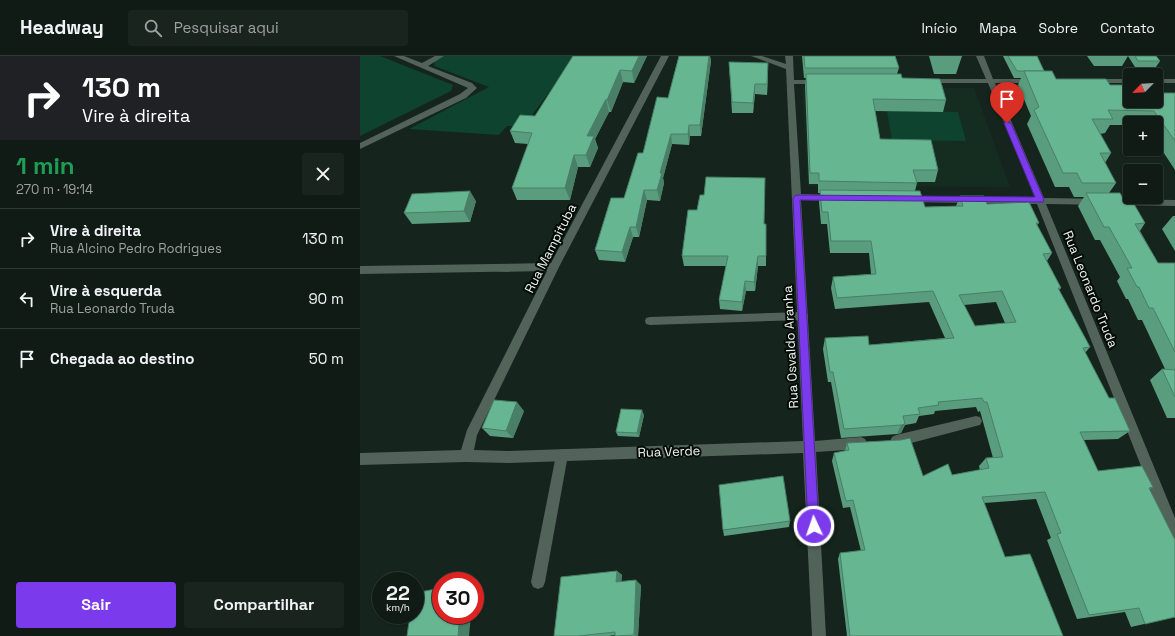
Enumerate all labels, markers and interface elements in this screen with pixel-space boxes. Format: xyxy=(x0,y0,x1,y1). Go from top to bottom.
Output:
search box xyxy=(128,10,408,46)
text: Headway xyxy=(20,15,104,40)
icon: search xyxy=(142,17,164,39)
text: Pesquisar aqui xyxy=(174,18,279,37)
text: Início xyxy=(921,19,957,37)
text: Mapa xyxy=(979,19,1017,37)
text: Sobre xyxy=(1039,19,1078,37)
text: Contato xyxy=(1100,19,1155,37)
north arrow xyxy=(1123,68,1163,108)
map controls xyxy=(1123,68,1163,204)
text: 130 m xyxy=(82,69,161,105)
icon: right xyxy=(16,72,68,124)
pin xyxy=(990,82,1024,123)
icon: arrive xyxy=(996,88,1018,110)
text: Vire à direita xyxy=(82,104,190,127)
button: + xyxy=(1123,116,1163,156)
text: 1 min xyxy=(16,150,75,181)
button: close xyxy=(302,153,344,195)
button: − xyxy=(1123,164,1163,204)
text: 270 m · 19:14 xyxy=(16,181,93,198)
street label: Rua Mampituba xyxy=(521,200,581,296)
text: Vire à direita xyxy=(50,221,141,240)
icon: right xyxy=(16,228,38,250)
street label: Rua Leonardo Truda xyxy=(1059,228,1122,351)
text: 130 m xyxy=(302,229,344,248)
text: Rua Alcino Pedro Rodrigues xyxy=(50,240,222,257)
text: Vire à esquerda xyxy=(50,281,162,300)
street label: Rua Osvaldo Aranha xyxy=(779,285,802,409)
icon: left xyxy=(16,288,38,310)
text: 90 m xyxy=(308,289,344,308)
text: Rua Leonardo Truda xyxy=(50,300,175,317)
icon: arrive xyxy=(16,348,38,370)
text: Chegada ao destino xyxy=(50,349,194,368)
text: 50 m xyxy=(309,349,344,368)
street label: Rua Verde xyxy=(637,442,701,461)
position arrow xyxy=(793,505,835,547)
speed limit sign: 30 xyxy=(432,572,484,624)
text: 22 xyxy=(386,580,410,606)
button: Sair xyxy=(16,582,176,628)
button: Compartilhar xyxy=(184,582,344,628)
text: km/h xyxy=(386,601,410,614)

